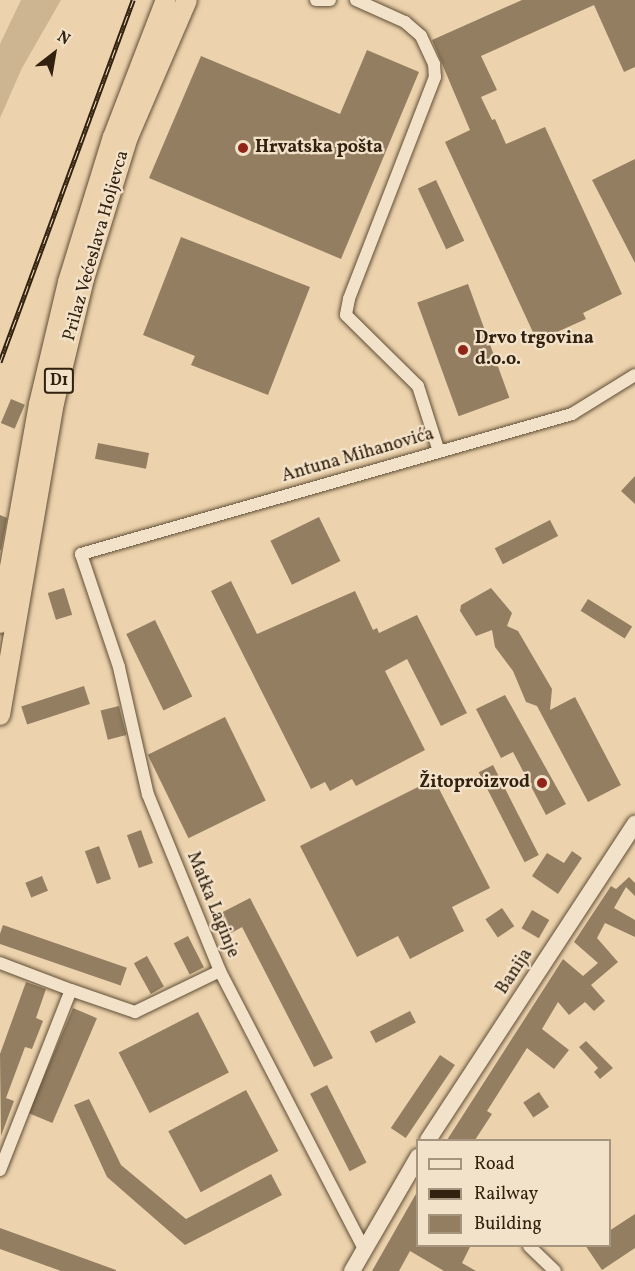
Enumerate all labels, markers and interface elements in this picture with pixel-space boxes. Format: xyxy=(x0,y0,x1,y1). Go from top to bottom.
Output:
north arrow xyxy=(24,24,84,84)
text: N xyxy=(53,26,74,51)
place label: Hrvatska pošta xyxy=(255,137,383,159)
marker: Hrvatska pošta xyxy=(236,141,250,155)
street label: Prilaz Većeslava Holjevca xyxy=(59,148,135,344)
place label: Drvo trgovina d.o.o. xyxy=(475,329,594,372)
marker: Drvo trgovina d.o.o. xyxy=(456,343,470,357)
road number: D1 xyxy=(42,368,76,394)
street label: Antuna Mihanovića xyxy=(279,424,437,488)
place label: Žitoproizvod xyxy=(419,772,530,794)
marker: Žitoproizvod xyxy=(535,776,549,790)
street label: Matka Laginje xyxy=(181,849,243,961)
street label: Banija xyxy=(492,945,538,999)
legend xyxy=(416,1139,611,1247)
text: Road xyxy=(474,1152,515,1177)
text: Railway xyxy=(474,1182,538,1207)
text: Building xyxy=(474,1212,542,1237)

